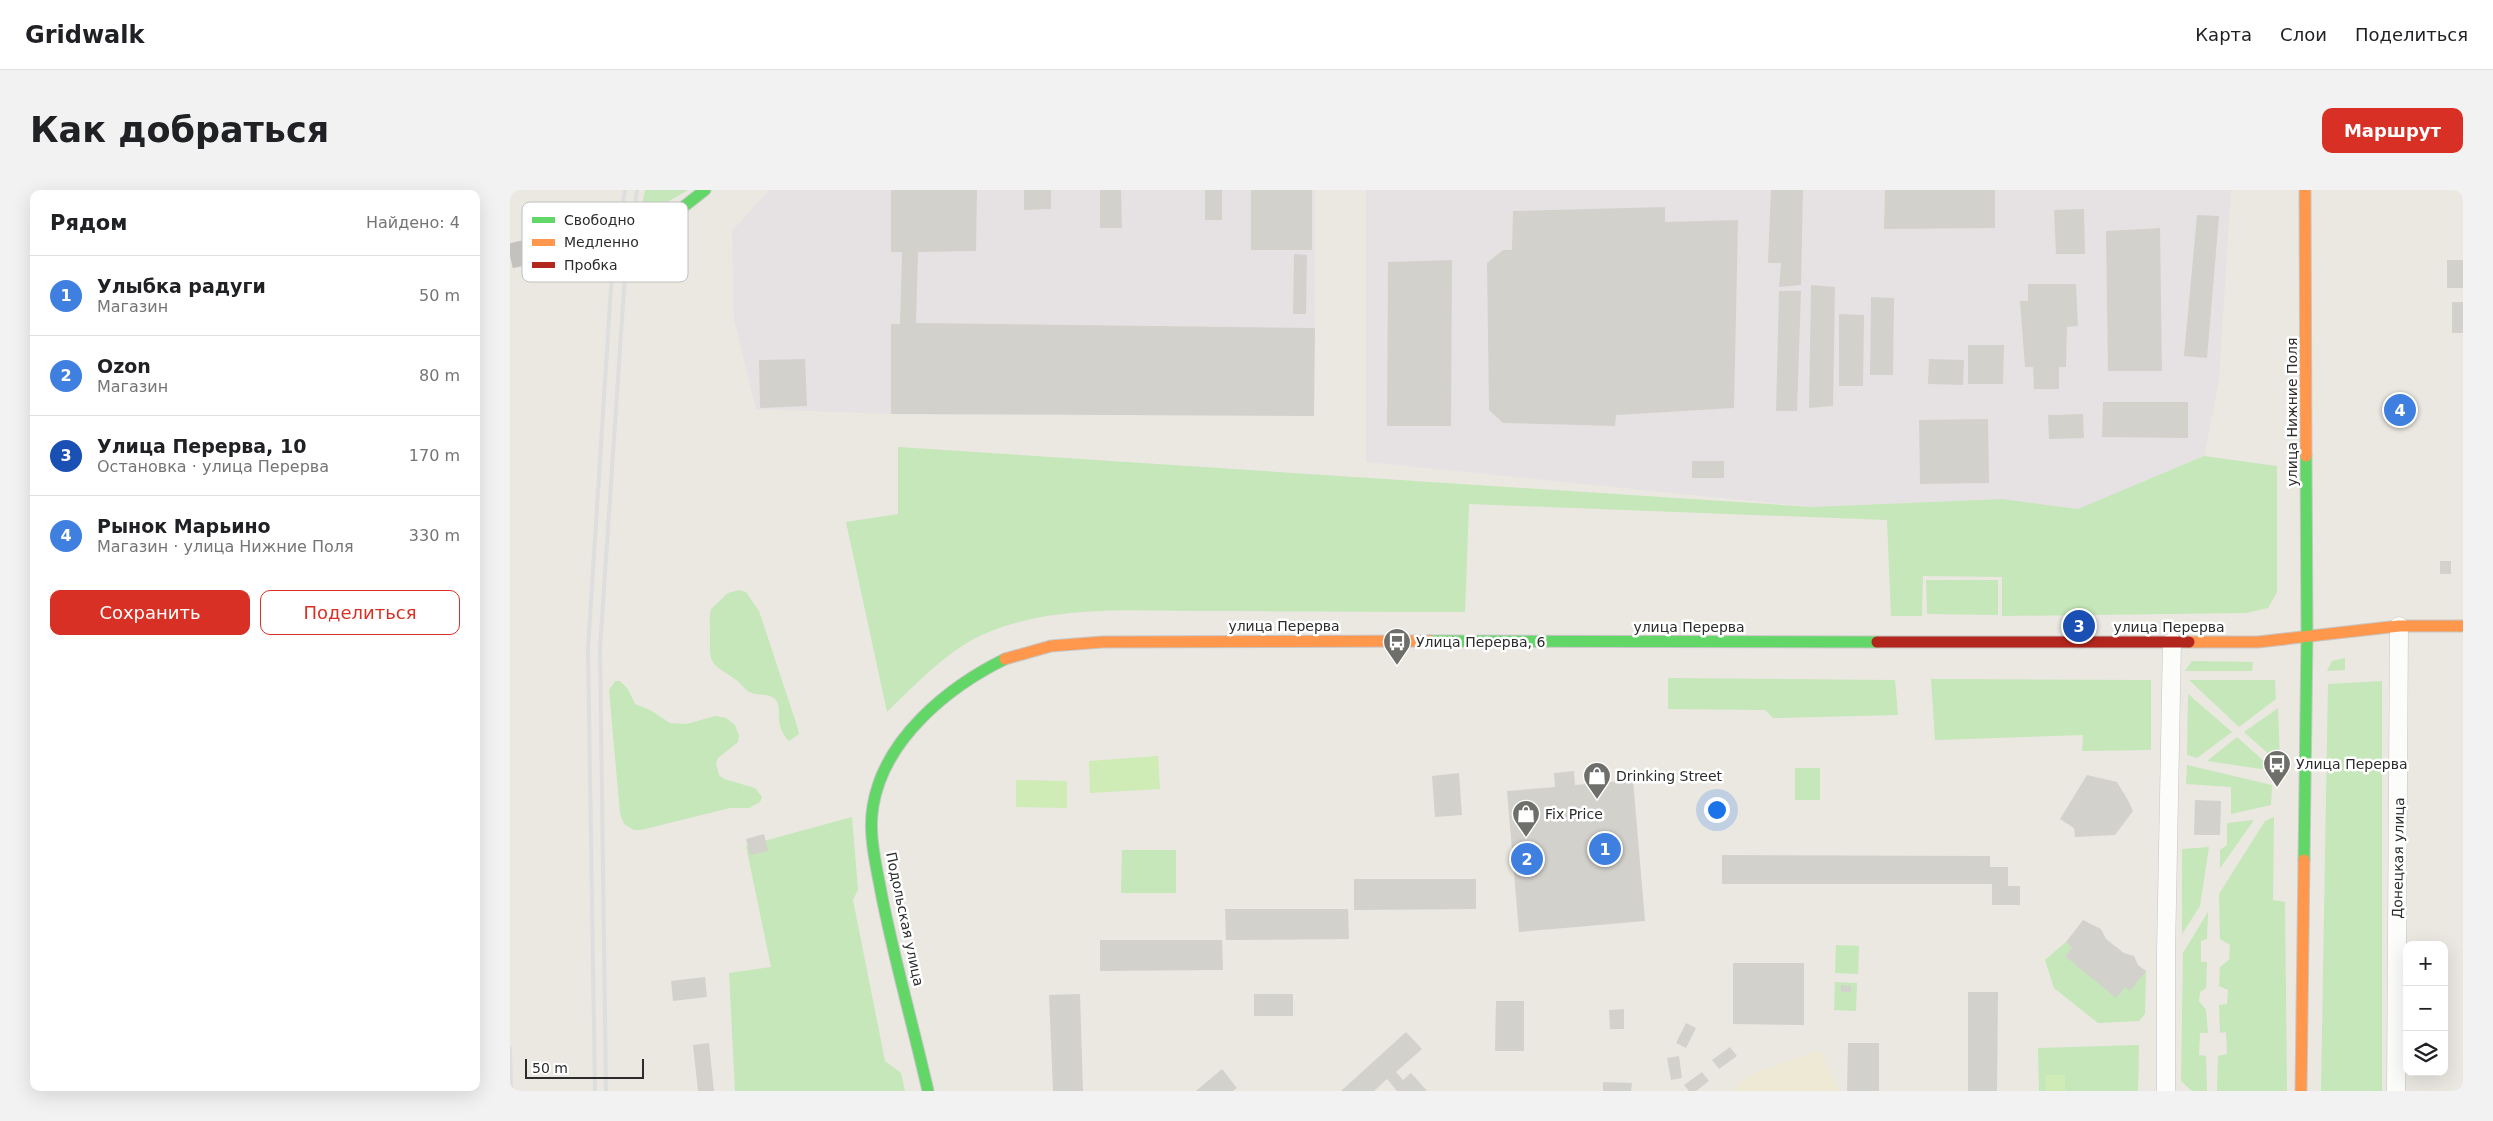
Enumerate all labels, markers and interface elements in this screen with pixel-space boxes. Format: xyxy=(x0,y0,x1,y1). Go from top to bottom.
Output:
text: Gridwalk xyxy=(25,21,145,49)
text: Карта xyxy=(2195,24,2252,45)
text: Слои xyxy=(2280,24,2327,45)
text: Поделиться xyxy=(2355,24,2468,45)
button: Маршрут xyxy=(2322,108,2463,153)
text: Как добраться xyxy=(30,110,329,150)
legend xyxy=(522,202,688,282)
text: Рядом xyxy=(50,211,127,235)
text: Свободно xyxy=(564,212,635,228)
text: Найдено: 4 xyxy=(366,213,460,232)
text: Медленно xyxy=(564,234,639,250)
text: Пробка xyxy=(564,257,618,273)
text: Улыбка радуги xyxy=(97,275,266,297)
text: 1 xyxy=(60,286,72,305)
text: 50 m xyxy=(419,286,460,305)
text: Магазин xyxy=(97,297,168,316)
street label: улица Нижние Поля xyxy=(2284,338,2300,486)
text: Ozon xyxy=(97,355,151,377)
text: 2 xyxy=(60,366,72,385)
text: 80 m xyxy=(419,366,460,385)
text: Магазин xyxy=(97,377,168,396)
pin: 4 xyxy=(2384,391,2416,429)
text: Улица Перерва, 10 xyxy=(97,435,306,457)
text: 3 xyxy=(60,446,72,465)
text: 170 m xyxy=(409,446,460,465)
text: Остановка · улица Перерва xyxy=(97,457,329,476)
text: Рынок Марьино xyxy=(97,515,271,537)
text: 4 xyxy=(60,526,72,545)
text: 330 m xyxy=(409,526,460,545)
text: Магазин · улица Нижние Поля xyxy=(97,537,354,556)
button: Сохранить xyxy=(50,590,250,635)
button: Поделиться xyxy=(260,590,460,635)
pin: 3 xyxy=(2063,607,2095,645)
street label: улица Перерва xyxy=(1228,618,1340,634)
street label: улица Перерва xyxy=(1633,619,1745,635)
street label: улица Перерва xyxy=(2113,619,2225,635)
bus stop icon: Улица Перерва, 6 xyxy=(1382,627,1412,666)
place label: Улица Перерва, 6 xyxy=(1416,634,1545,650)
bus stop icon: Улица Перерва xyxy=(2262,749,2292,788)
place label: Улица Перерва xyxy=(2296,756,2408,772)
shop icon: Drinking Street xyxy=(1582,761,1612,800)
place label: Drinking Street xyxy=(1616,768,1723,784)
your location xyxy=(1704,797,1730,823)
street label: Донецкая улица xyxy=(2389,797,2407,919)
shop icon: Fix Price xyxy=(1511,799,1541,838)
place label: Fix Price xyxy=(1545,806,1603,822)
pin: 1 xyxy=(1589,830,1621,868)
pin: 2 xyxy=(1511,840,1543,878)
street label: Подольская улица xyxy=(883,851,927,987)
map controls xyxy=(2403,941,2448,1076)
button: + xyxy=(2403,941,2448,986)
button: − xyxy=(2403,986,2448,1031)
button: layers xyxy=(2403,1031,2448,1076)
scale bar xyxy=(525,1056,644,1079)
text: 50 m xyxy=(532,1060,568,1076)

